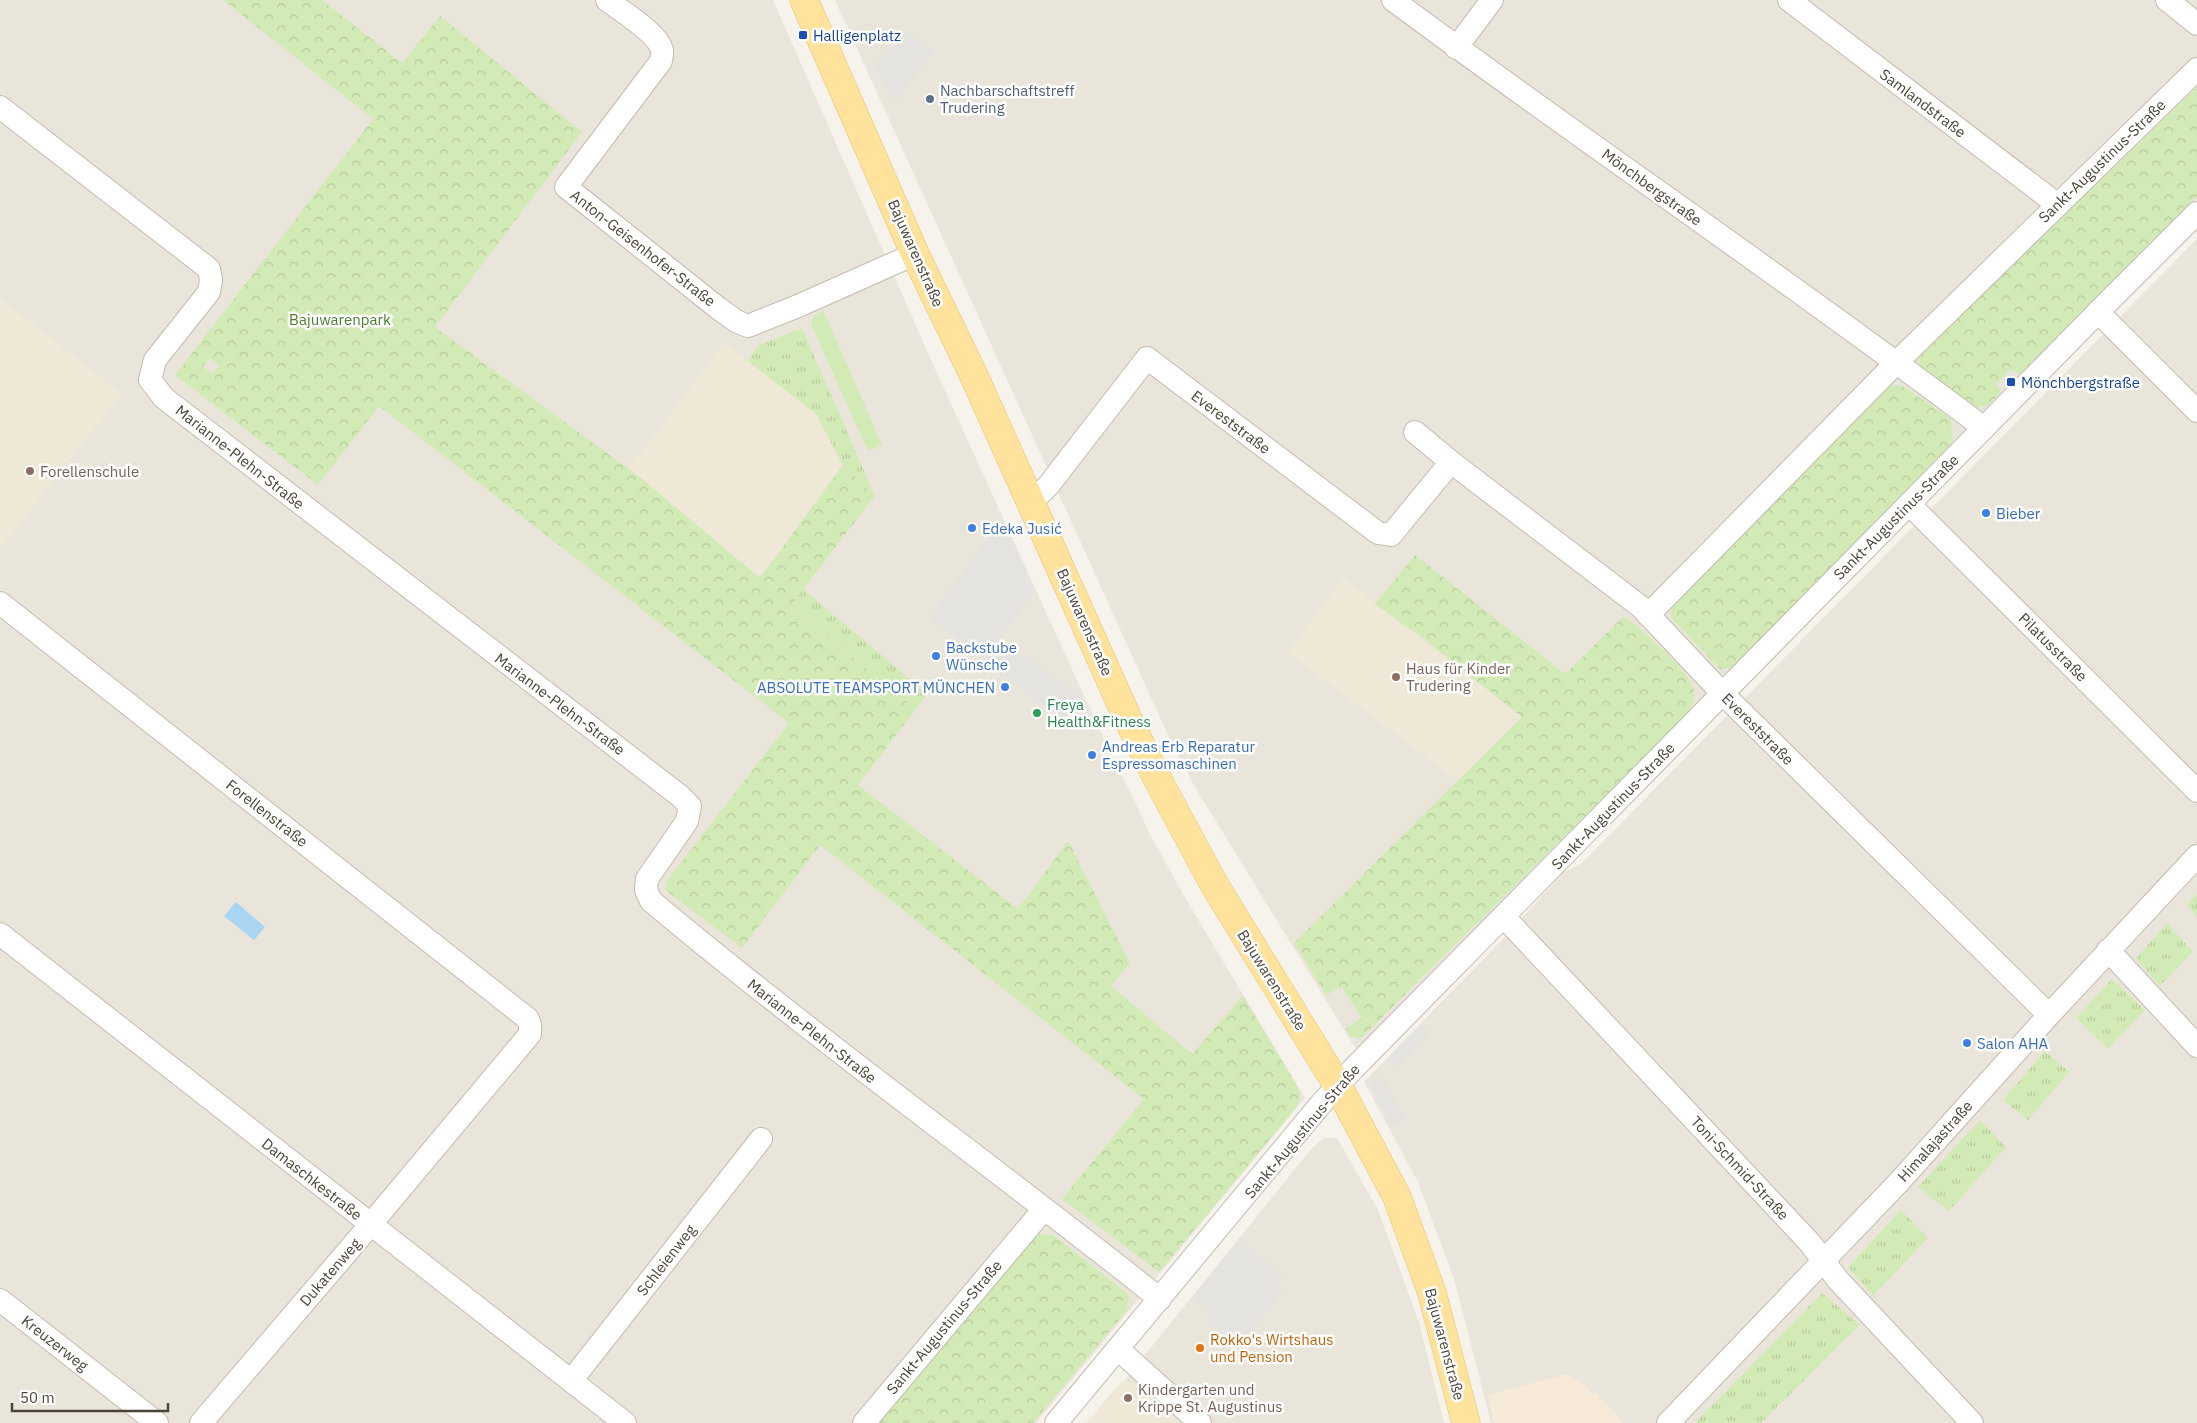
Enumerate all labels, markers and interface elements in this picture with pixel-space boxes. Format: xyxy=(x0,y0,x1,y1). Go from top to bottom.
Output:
place label: Halligenplatz xyxy=(813,26,901,45)
marker: Halligenplatz xyxy=(797,29,809,41)
street label: Samlandstraße xyxy=(1876,64,1970,142)
place label: Nachbarschaftstreff Trudering xyxy=(940,81,1074,117)
marker: Nachbarschaftstreff Trudering xyxy=(924,93,936,105)
street label: Sankt-Augustinus-Straße xyxy=(2034,95,2170,227)
street label: Mönchbergstraße xyxy=(1598,144,1706,230)
street label: Anton-Geisenhofer-Straße xyxy=(567,185,719,311)
street label: Bajuwarenstraße xyxy=(884,196,948,310)
park label: Bajuwarenpark xyxy=(289,310,391,329)
place label: Mönchbergstraße xyxy=(2021,373,2140,392)
marker: Mönchbergstraße xyxy=(2005,376,2017,388)
street label: Evereststraße xyxy=(1188,386,1274,458)
street label: Marianne-Plehn-Straße xyxy=(172,401,308,513)
street label: Sankt-Augustinus-Straße xyxy=(1829,450,1963,584)
place label: Forellenschule xyxy=(40,462,139,481)
marker: Forellenschule xyxy=(24,465,36,477)
place label: Bieber xyxy=(1996,504,2041,523)
marker: Bieber xyxy=(1980,507,1992,519)
place label: Edeka Jusić xyxy=(982,519,1062,538)
marker: Edeka Jusić xyxy=(966,522,978,534)
street label: Bajuwarenstraße xyxy=(1053,565,1117,679)
street label: Pilatusstraße xyxy=(2015,609,2091,685)
place label: Backstube Wünsche xyxy=(946,638,1017,674)
street label: Marianne-Plehn-Straße xyxy=(491,649,629,759)
marker: Backstube Wünsche xyxy=(930,650,942,662)
place label: Haus für Kinder Trudering xyxy=(1406,659,1511,695)
marker: Haus für Kinder Trudering xyxy=(1390,671,1402,683)
place label: ABSOLUTE TEAMSPORT MÜNCHEN xyxy=(757,678,995,697)
marker: ABSOLUTE TEAMSPORT MÜNCHEN xyxy=(999,681,1011,693)
street label: Evereststraße xyxy=(1718,689,1798,769)
place label: Freya Health&Fitness xyxy=(1047,695,1151,731)
marker: Freya Health&Fitness xyxy=(1031,707,1043,719)
place label: Andreas Erb Reparatur Espressomaschinen xyxy=(1102,737,1255,773)
street label: Sankt-Augustinus-Straße xyxy=(1547,738,1679,874)
marker: Andreas Erb Reparatur Espressomaschinen xyxy=(1086,749,1098,761)
street label: Forellenstraße xyxy=(222,775,312,851)
street label: Bajuwarenstraße xyxy=(1233,926,1311,1034)
street label: Marianne-Plehn-Straße xyxy=(744,975,880,1087)
place label: Salon AHA xyxy=(1977,1034,2048,1053)
marker: Salon AHA xyxy=(1961,1037,1973,1049)
street label: Sankt-Augustinus-Straße xyxy=(1240,1060,1364,1202)
street label: Himalajastraße xyxy=(1893,1096,1977,1186)
street label: Toni-Schmid-Straße xyxy=(1687,1112,1793,1224)
street label: Damaschkestraße xyxy=(258,1134,366,1224)
street label: Schleienweg xyxy=(632,1221,700,1299)
street label: Dukatenweg xyxy=(295,1234,365,1310)
street label: Sankt-Augustinus-Straße xyxy=(882,1256,1006,1398)
street label: Bajuwarenstraße xyxy=(1421,1286,1469,1402)
street label: Kreuzerweg xyxy=(18,1311,92,1375)
place label: Rokko's Wirtshaus und Pension xyxy=(1210,1330,1334,1366)
marker: Rokko's Wirtshaus und Pension xyxy=(1194,1342,1206,1354)
scale bar xyxy=(12,1380,169,1412)
place label: Kindergarten und Krippe St. Augustinus xyxy=(1138,1380,1282,1416)
text: 50 m xyxy=(20,1388,55,1407)
marker: Kindergarten und Krippe St. Augustinus xyxy=(1122,1392,1134,1404)

